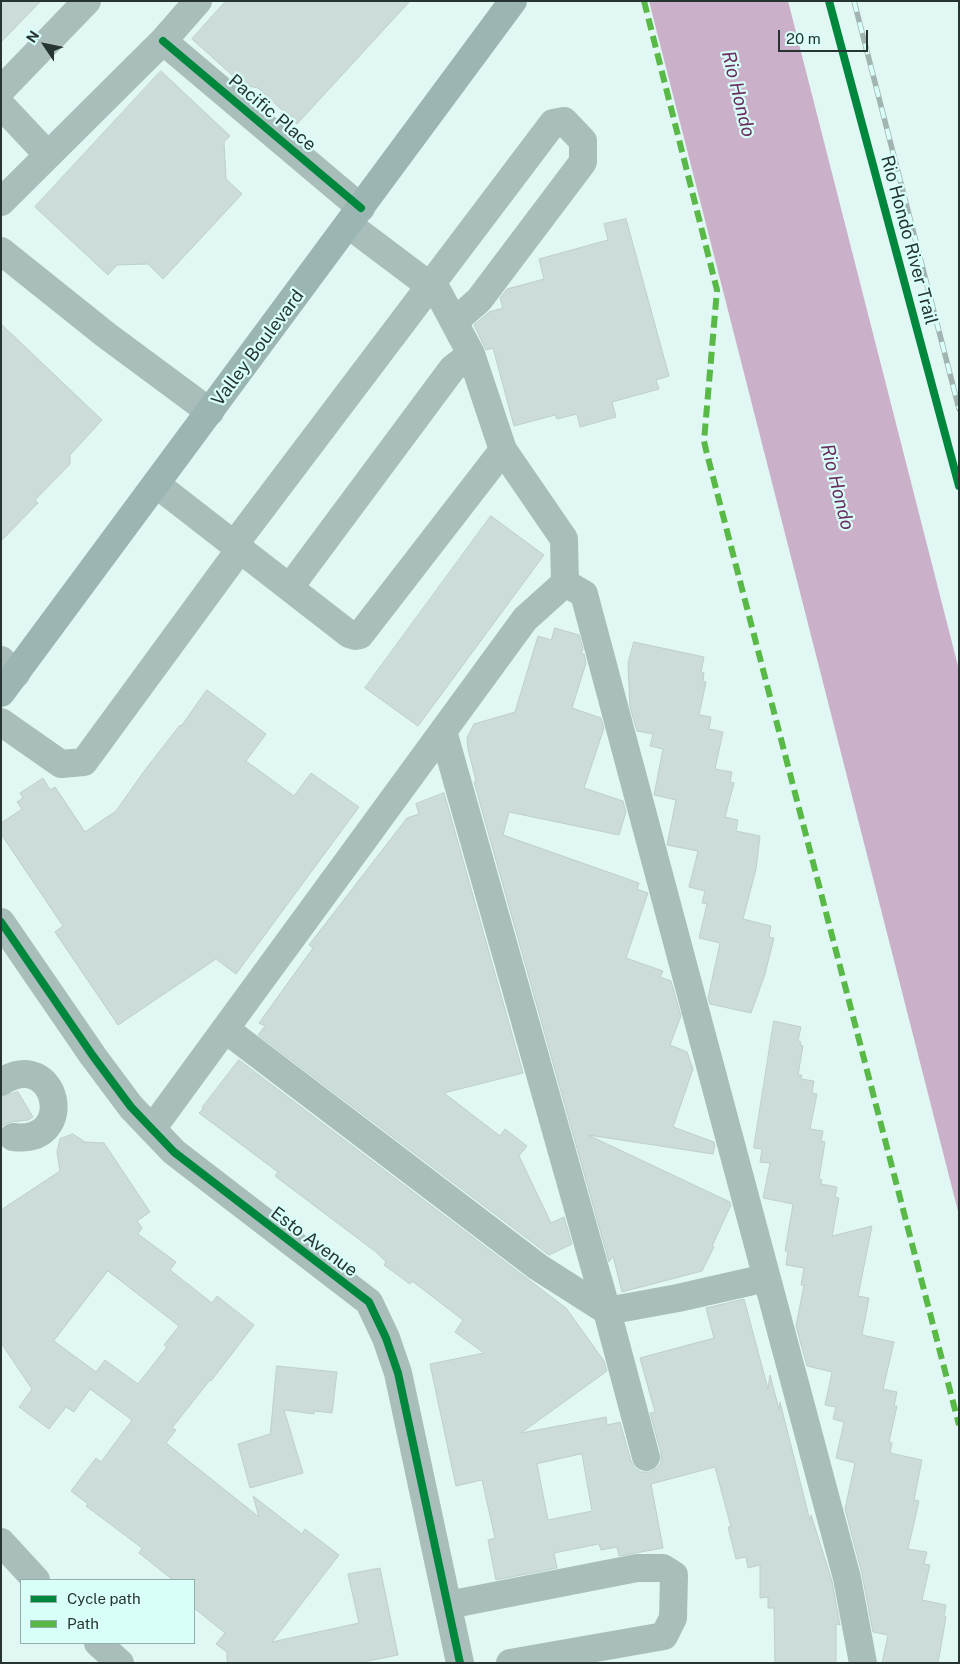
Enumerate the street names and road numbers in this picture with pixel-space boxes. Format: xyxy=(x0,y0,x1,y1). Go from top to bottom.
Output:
street label: Pacific Place xyxy=(224,70,320,156)
street label: Rio Hondo River Trail xyxy=(876,153,942,327)
street label: Valley Boulevard xyxy=(207,286,309,410)
street label: Esto Avenue xyxy=(266,1202,362,1282)

